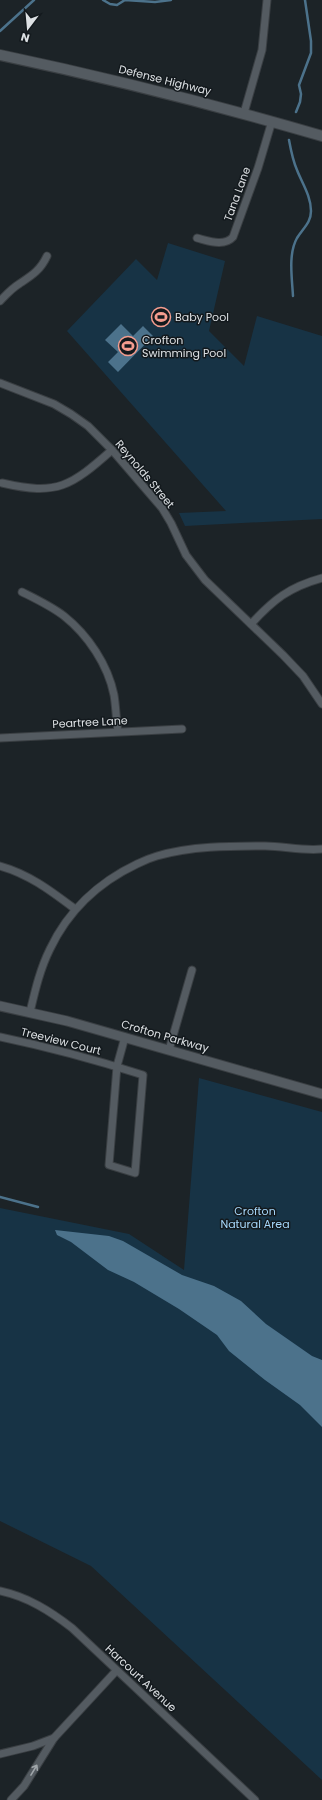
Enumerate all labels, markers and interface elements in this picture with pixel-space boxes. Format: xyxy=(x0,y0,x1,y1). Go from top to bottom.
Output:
north arrow xyxy=(8,8,48,48)
text: N xyxy=(19,29,31,46)
street label: Defense Highway xyxy=(117,61,214,99)
street label: Tana Lane xyxy=(220,164,254,223)
sports icon: Baby Pool xyxy=(150,306,172,328)
place label: Baby Pool xyxy=(175,309,229,325)
place label: Crofton Swimming Pool xyxy=(142,332,226,361)
sports icon: Crofton Swimming Pool xyxy=(117,335,139,357)
street label: Reynolds Street xyxy=(112,436,178,512)
street label: Peartree Lane xyxy=(52,712,128,732)
street label: Crofton Parkway xyxy=(119,1016,211,1056)
street label: Treeview Court xyxy=(19,1023,103,1059)
park label: Crofton Natural Area xyxy=(220,1203,290,1232)
street label: Harcourt Avenue xyxy=(102,1641,180,1715)
one-way arrow xyxy=(30,1765,38,1776)

